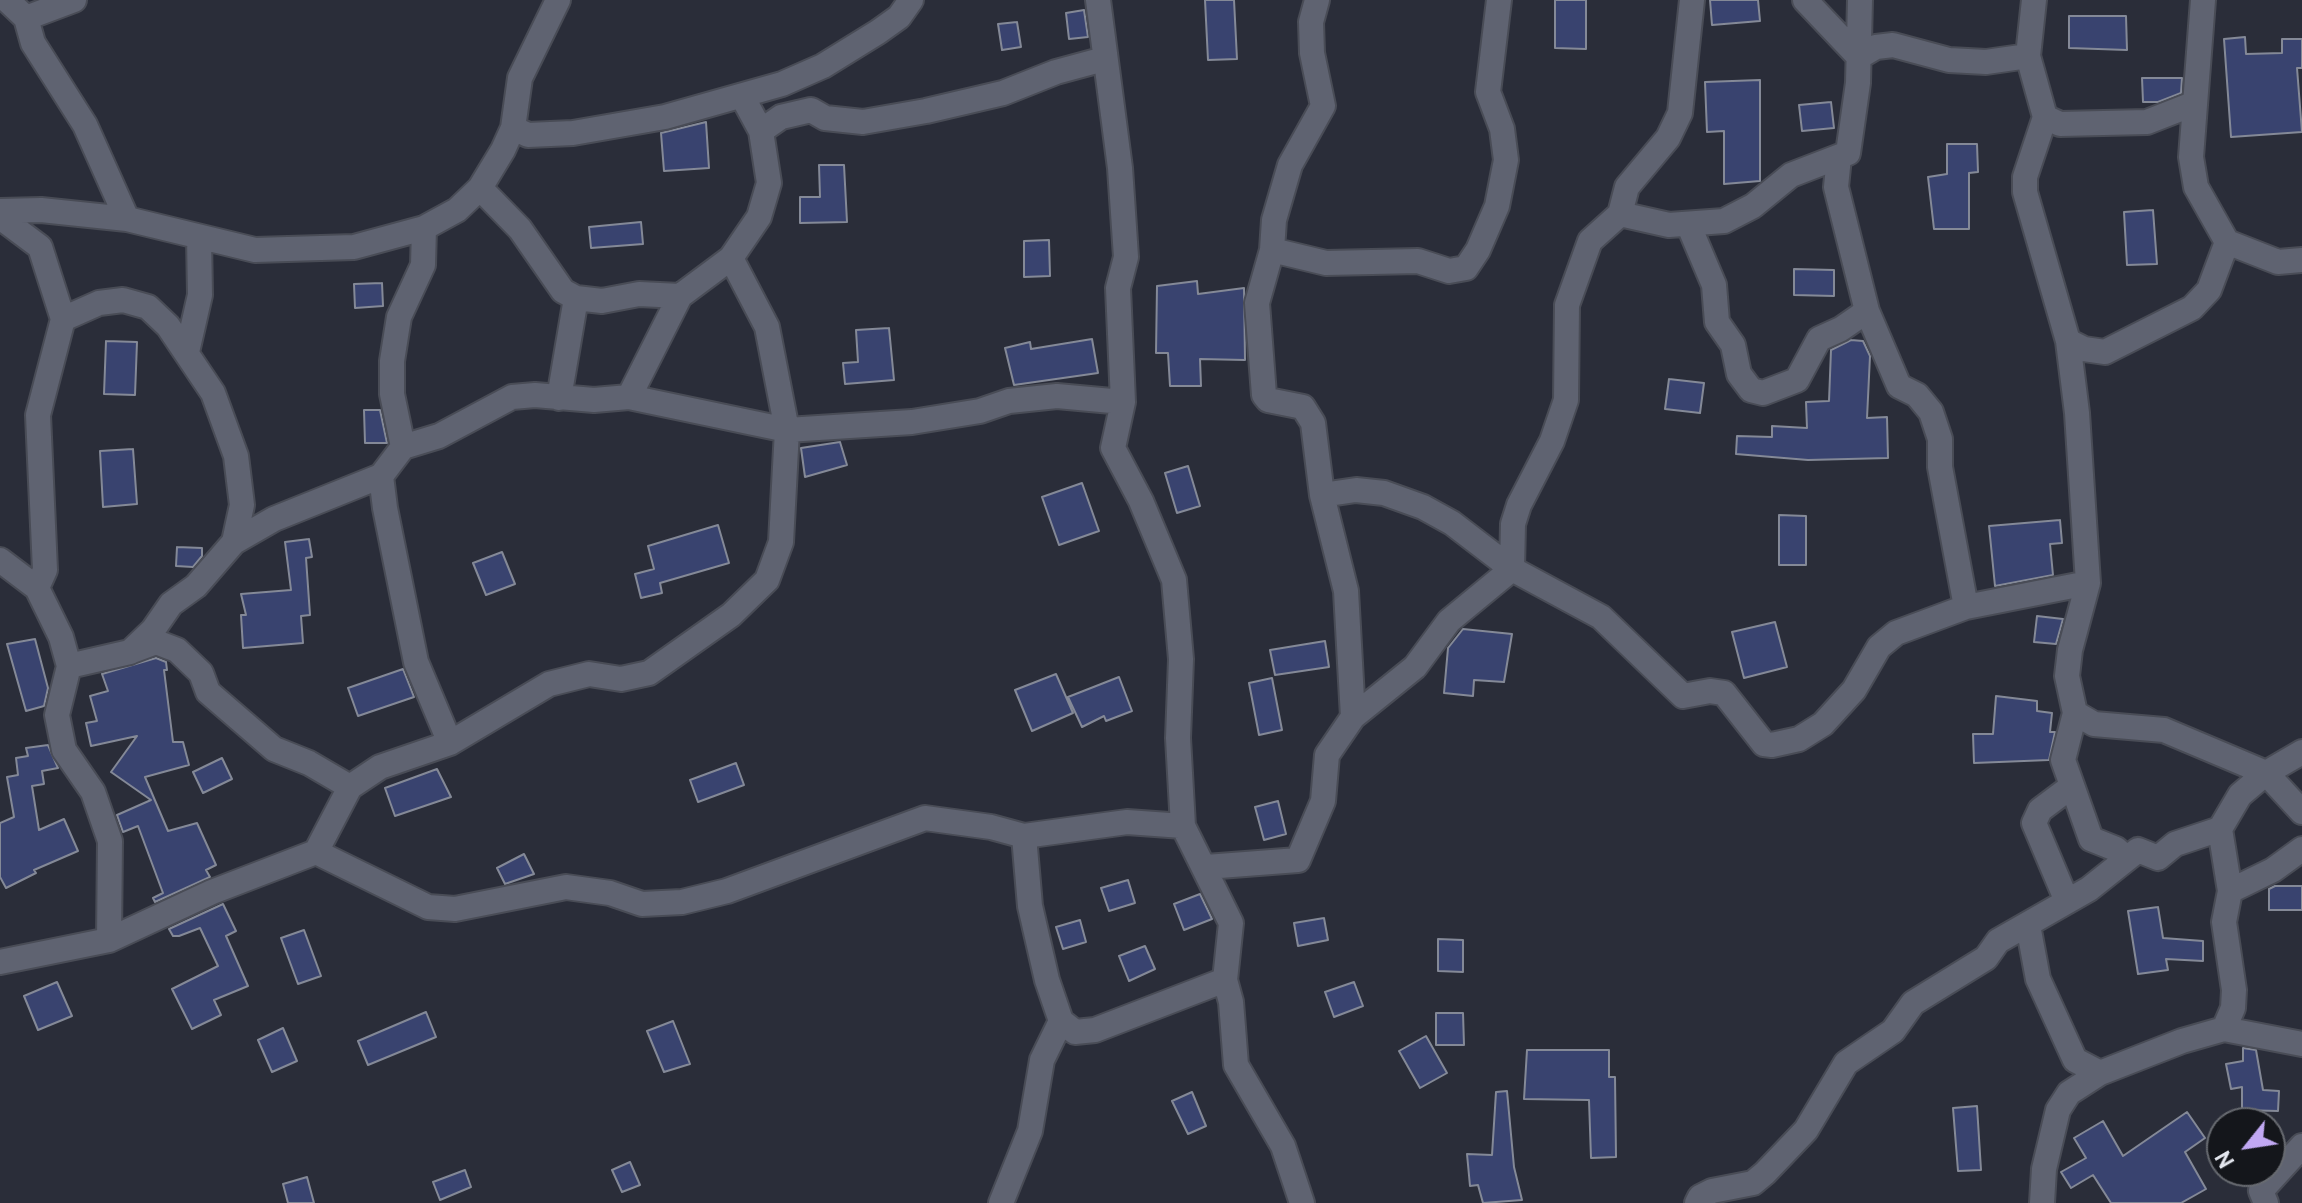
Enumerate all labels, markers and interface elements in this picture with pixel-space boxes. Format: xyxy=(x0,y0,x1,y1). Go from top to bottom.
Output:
north arrow xyxy=(2206,1107,2286,1187)
text: N xyxy=(2211,1145,2242,1172)

